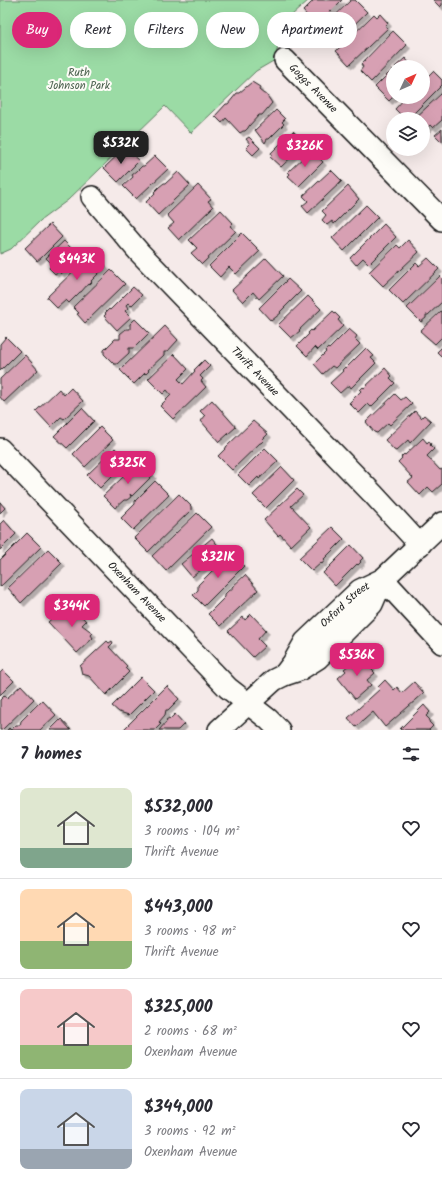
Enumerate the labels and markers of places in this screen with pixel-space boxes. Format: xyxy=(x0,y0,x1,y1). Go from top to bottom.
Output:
pin: $532K xyxy=(93,131,149,165)
pin: $326K xyxy=(277,134,333,168)
pin: $443K xyxy=(49,247,105,281)
pin: $325K xyxy=(100,451,156,485)
pin: $321K xyxy=(190,545,246,579)
pin: $344K xyxy=(44,594,100,628)
pin: $536K xyxy=(329,643,385,677)

